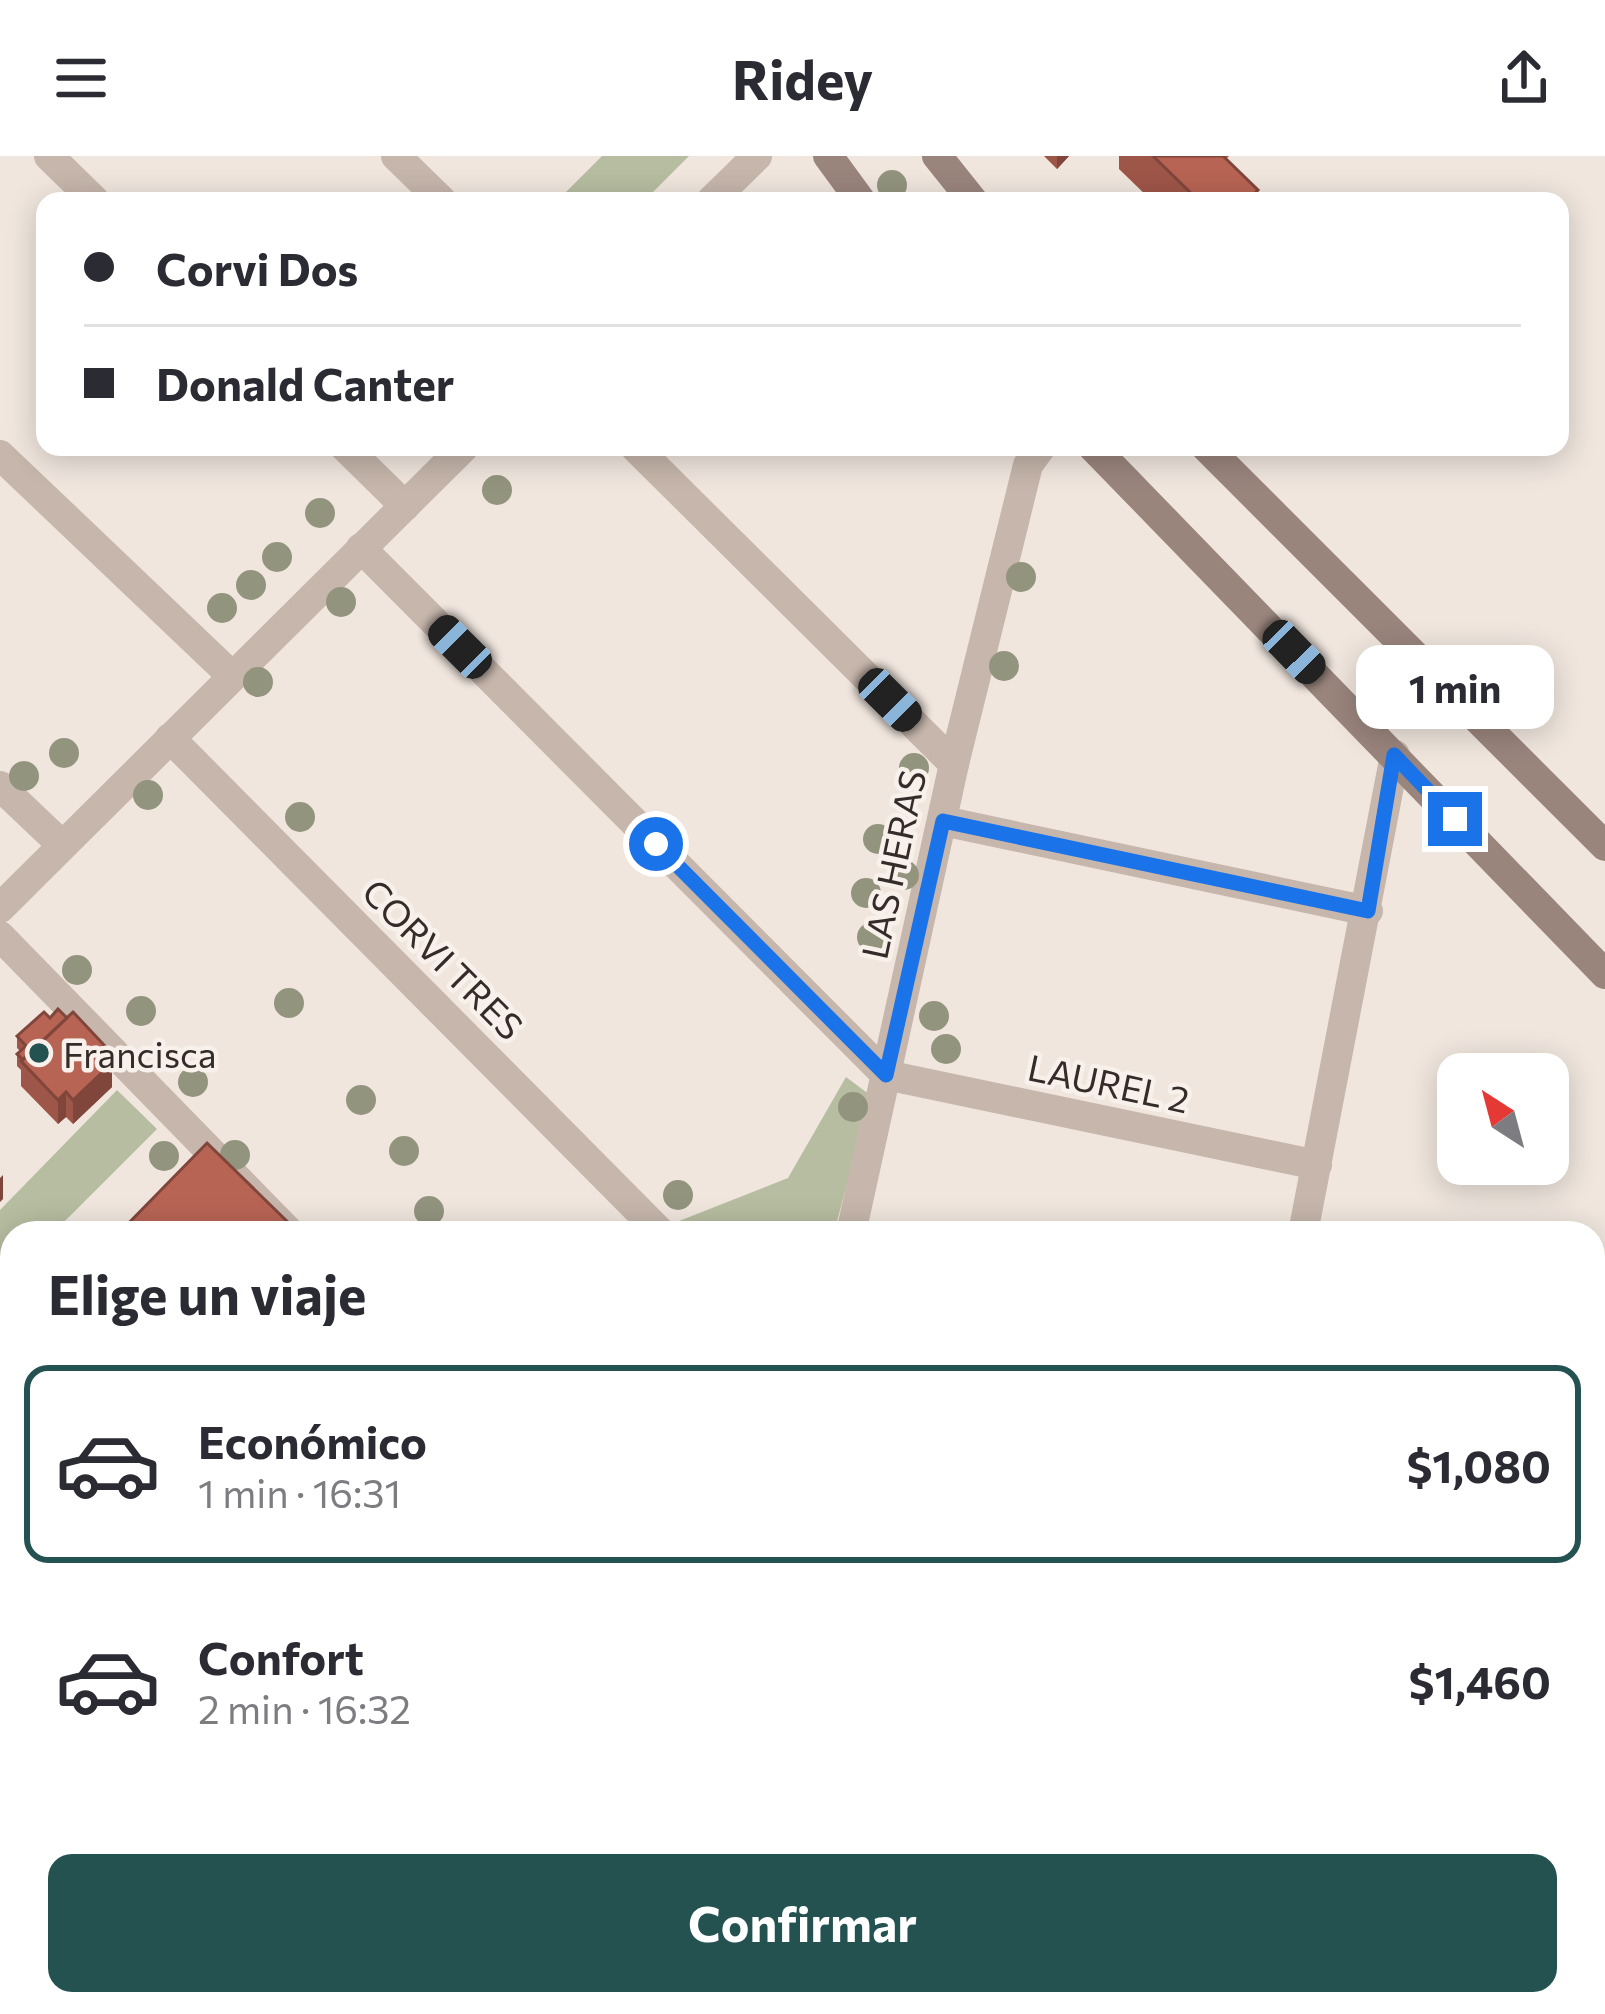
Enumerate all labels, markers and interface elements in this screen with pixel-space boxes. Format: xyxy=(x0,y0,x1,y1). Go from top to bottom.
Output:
icon: menu xyxy=(48,45,114,111)
text: Ridey xyxy=(732,45,873,111)
icon: share xyxy=(1491,45,1557,111)
text: Corvi Dos xyxy=(156,240,358,295)
text: Donald Canter xyxy=(156,355,454,410)
car xyxy=(422,609,498,685)
car xyxy=(1256,614,1332,690)
callout: 1 min xyxy=(1356,645,1554,729)
car xyxy=(852,662,928,738)
text: 1 min xyxy=(1409,663,1501,711)
street label: LAS HERAS xyxy=(851,766,933,962)
route end xyxy=(1428,792,1482,846)
route start xyxy=(629,817,683,871)
street label: CORVI TRES xyxy=(355,869,533,1047)
place label: Francisca xyxy=(63,1031,217,1075)
marker: Francisca xyxy=(26,1040,52,1066)
street label: LAUREL 2 xyxy=(1024,1043,1194,1121)
north arrow xyxy=(1437,1053,1569,1185)
map controls xyxy=(1437,1053,1569,1185)
text: Elige un viaje xyxy=(48,1260,366,1326)
icon: car xyxy=(54,1410,162,1518)
text: Económico xyxy=(198,1413,427,1468)
text: $1,080 xyxy=(1407,1437,1551,1492)
text: 1 min · 16:31 xyxy=(198,1468,401,1516)
icon: car xyxy=(54,1626,162,1734)
text: Confort xyxy=(198,1629,364,1684)
text: $1,460 xyxy=(1409,1653,1551,1708)
text: 2 min · 16:32 xyxy=(198,1684,411,1732)
button: Confirmar xyxy=(48,1854,1557,1992)

